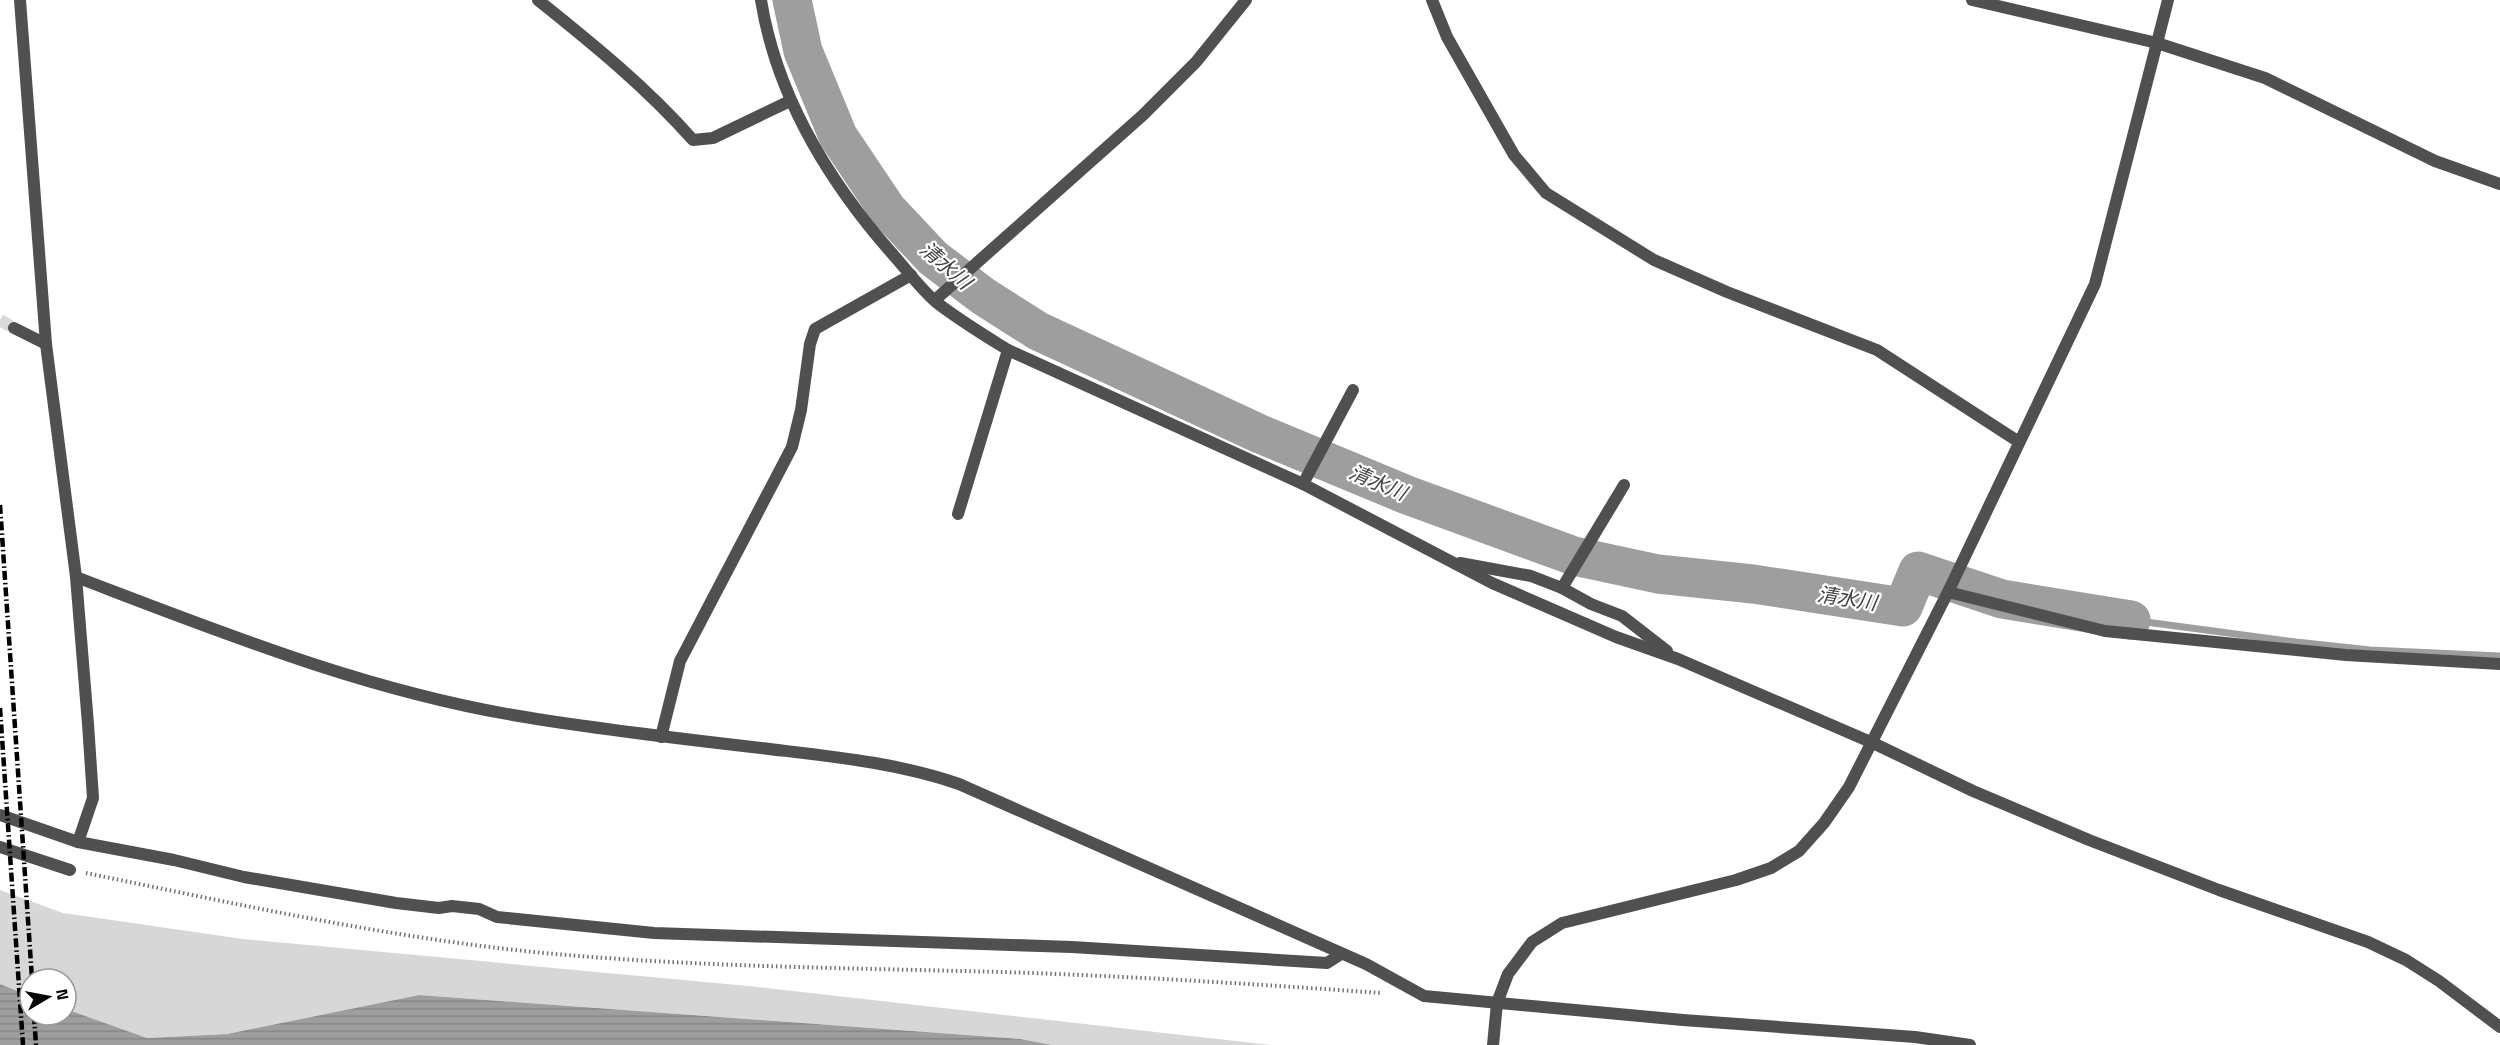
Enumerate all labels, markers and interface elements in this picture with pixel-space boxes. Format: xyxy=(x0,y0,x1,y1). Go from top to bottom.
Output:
water label: 清水川 xyxy=(913,234,980,298)
water label: 清水川 xyxy=(1344,456,1414,509)
water label: 清水川 xyxy=(1815,578,1881,618)
north arrow xyxy=(18,967,78,1027)
text: N xyxy=(50,987,76,1002)

